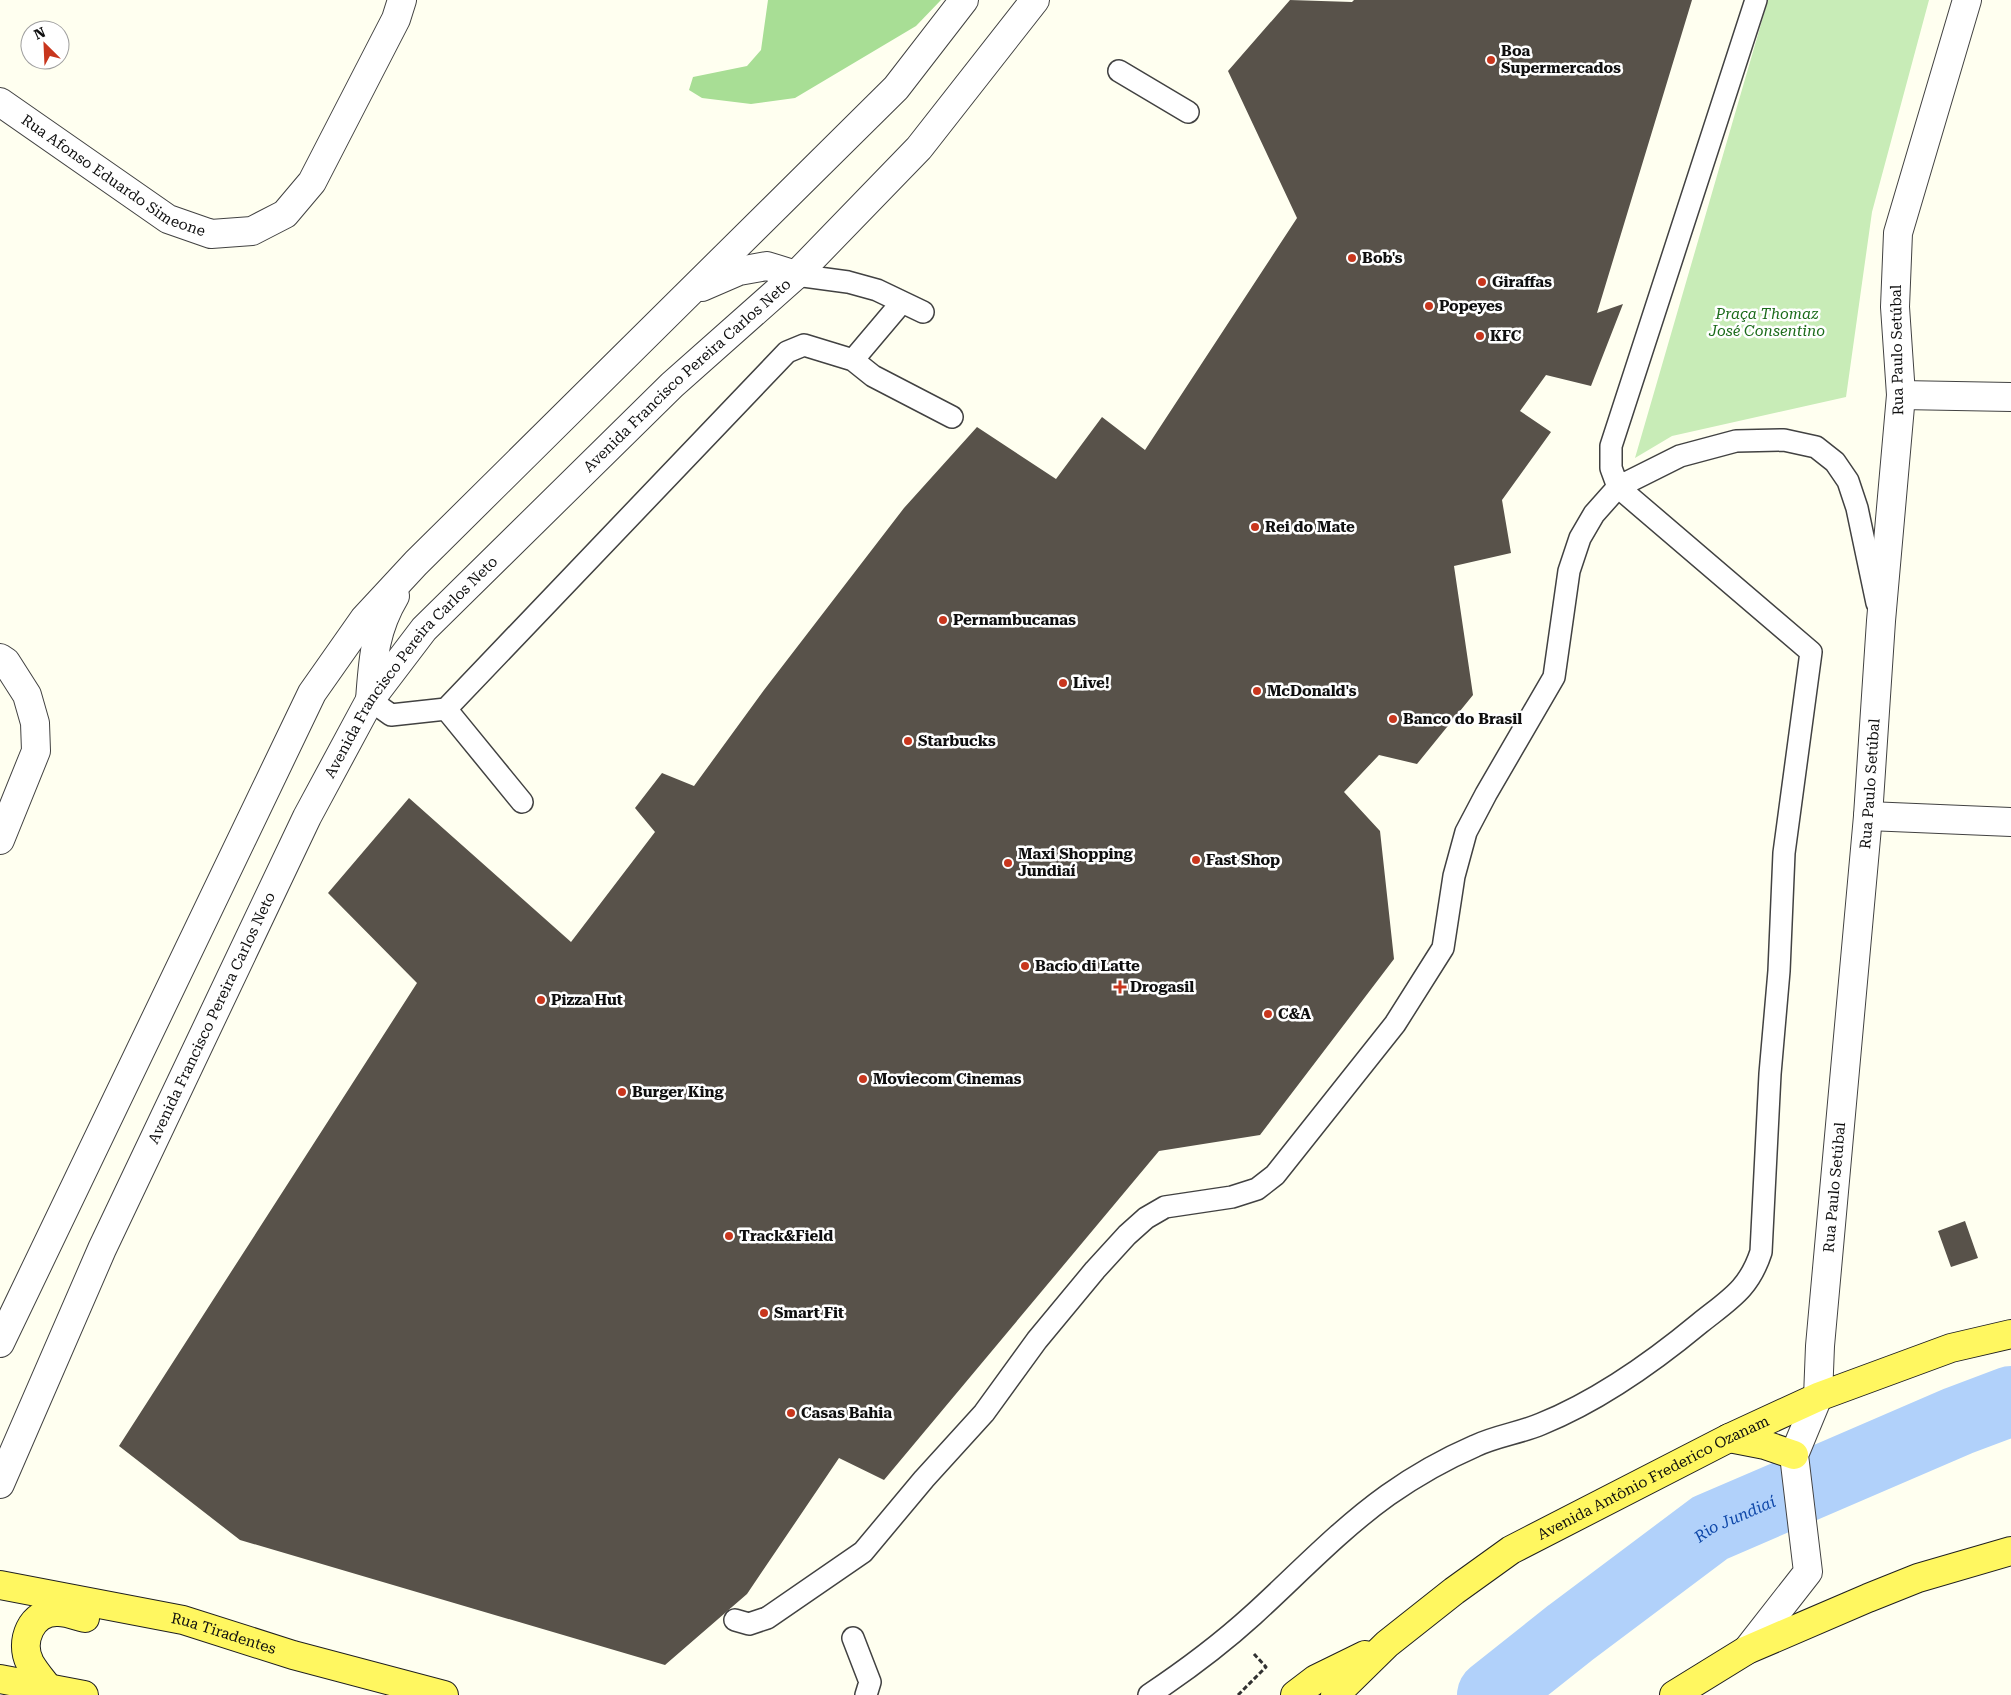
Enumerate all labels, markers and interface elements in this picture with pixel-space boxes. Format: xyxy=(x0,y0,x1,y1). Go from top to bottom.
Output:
north arrow xyxy=(20,20,70,70)
text: N xyxy=(32,24,48,43)
place label: Boa Supermercados xyxy=(1501,42,1621,77)
marker: Boa Supermercados xyxy=(1485,54,1497,66)
street label: Rua Afonso Eduardo Simeone xyxy=(18,111,208,240)
place label: Bob's xyxy=(1362,249,1403,267)
marker: Bob's xyxy=(1346,252,1358,264)
place label: Giraffas xyxy=(1492,273,1552,291)
street label: Avenida Francisco Pereira Carlos Neto xyxy=(580,275,795,476)
marker: Giraffas xyxy=(1476,276,1488,288)
street label: Rua Paulo Setúbal xyxy=(1887,284,1907,416)
place label: Popeyes xyxy=(1439,297,1503,315)
marker: Popeyes xyxy=(1423,300,1435,312)
park label: Praça Thomaz José Consentino xyxy=(1708,305,1825,340)
place label: KFC xyxy=(1490,327,1522,345)
marker: KFC xyxy=(1474,330,1486,342)
place label: Rei do Mate xyxy=(1265,518,1355,536)
marker: Rei do Mate xyxy=(1249,521,1261,533)
street label: Avenida Francisco Pereira Carlos Neto xyxy=(321,553,501,781)
place label: Pernambucanas xyxy=(953,611,1076,629)
marker: Pernambucanas xyxy=(937,614,949,626)
place label: Live! xyxy=(1073,674,1110,692)
marker: Live! xyxy=(1057,677,1069,689)
place label: McDonald's xyxy=(1267,682,1357,700)
marker: McDonald's xyxy=(1251,685,1263,697)
place label: Banco do Brasil xyxy=(1403,710,1522,728)
marker: Banco do Brasil xyxy=(1387,713,1399,725)
street label: Rua Paulo Setúbal xyxy=(1856,718,1883,850)
place label: Starbucks xyxy=(918,732,996,750)
marker: Starbucks xyxy=(902,735,914,747)
place label: Maxi Shopping Jundiaí xyxy=(1018,845,1134,880)
place label: Fast Shop xyxy=(1206,851,1280,869)
marker: Fast Shop xyxy=(1190,854,1202,866)
marker: Maxi Shopping Jundiaí xyxy=(1002,857,1014,869)
street label: Avenida Francisco Pereira Carlos Neto xyxy=(144,889,279,1147)
place label: Bacio di Latte xyxy=(1035,957,1140,975)
marker: Bacio di Latte xyxy=(1019,960,1031,972)
place label: Drogasil xyxy=(1130,978,1194,996)
marker: Drogasil xyxy=(1114,981,1126,993)
place label: Pizza Hut xyxy=(551,991,623,1009)
marker: Pizza Hut xyxy=(535,994,547,1006)
place label: C&A xyxy=(1278,1005,1311,1023)
marker: C&A xyxy=(1262,1008,1274,1020)
place label: Moviecom Cinemas xyxy=(873,1070,1022,1088)
marker: Moviecom Cinemas xyxy=(857,1073,869,1085)
place label: Burger King xyxy=(632,1083,724,1101)
marker: Burger King xyxy=(616,1086,628,1098)
street label: Rua Paulo Setúbal xyxy=(1820,1121,1849,1253)
place label: Track&Field xyxy=(739,1227,833,1245)
marker: Track&Field xyxy=(723,1230,735,1242)
place label: Smart Fit xyxy=(774,1304,844,1322)
marker: Smart Fit xyxy=(758,1307,770,1319)
place label: Casas Bahia xyxy=(801,1404,892,1422)
marker: Casas Bahia xyxy=(785,1407,797,1419)
street label: Avenida Antônio Frederico Ozanam xyxy=(1534,1412,1772,1544)
water label: Rio Jundiaí xyxy=(1690,1491,1779,1547)
street label: Rua Tiradentes xyxy=(170,1609,278,1658)

